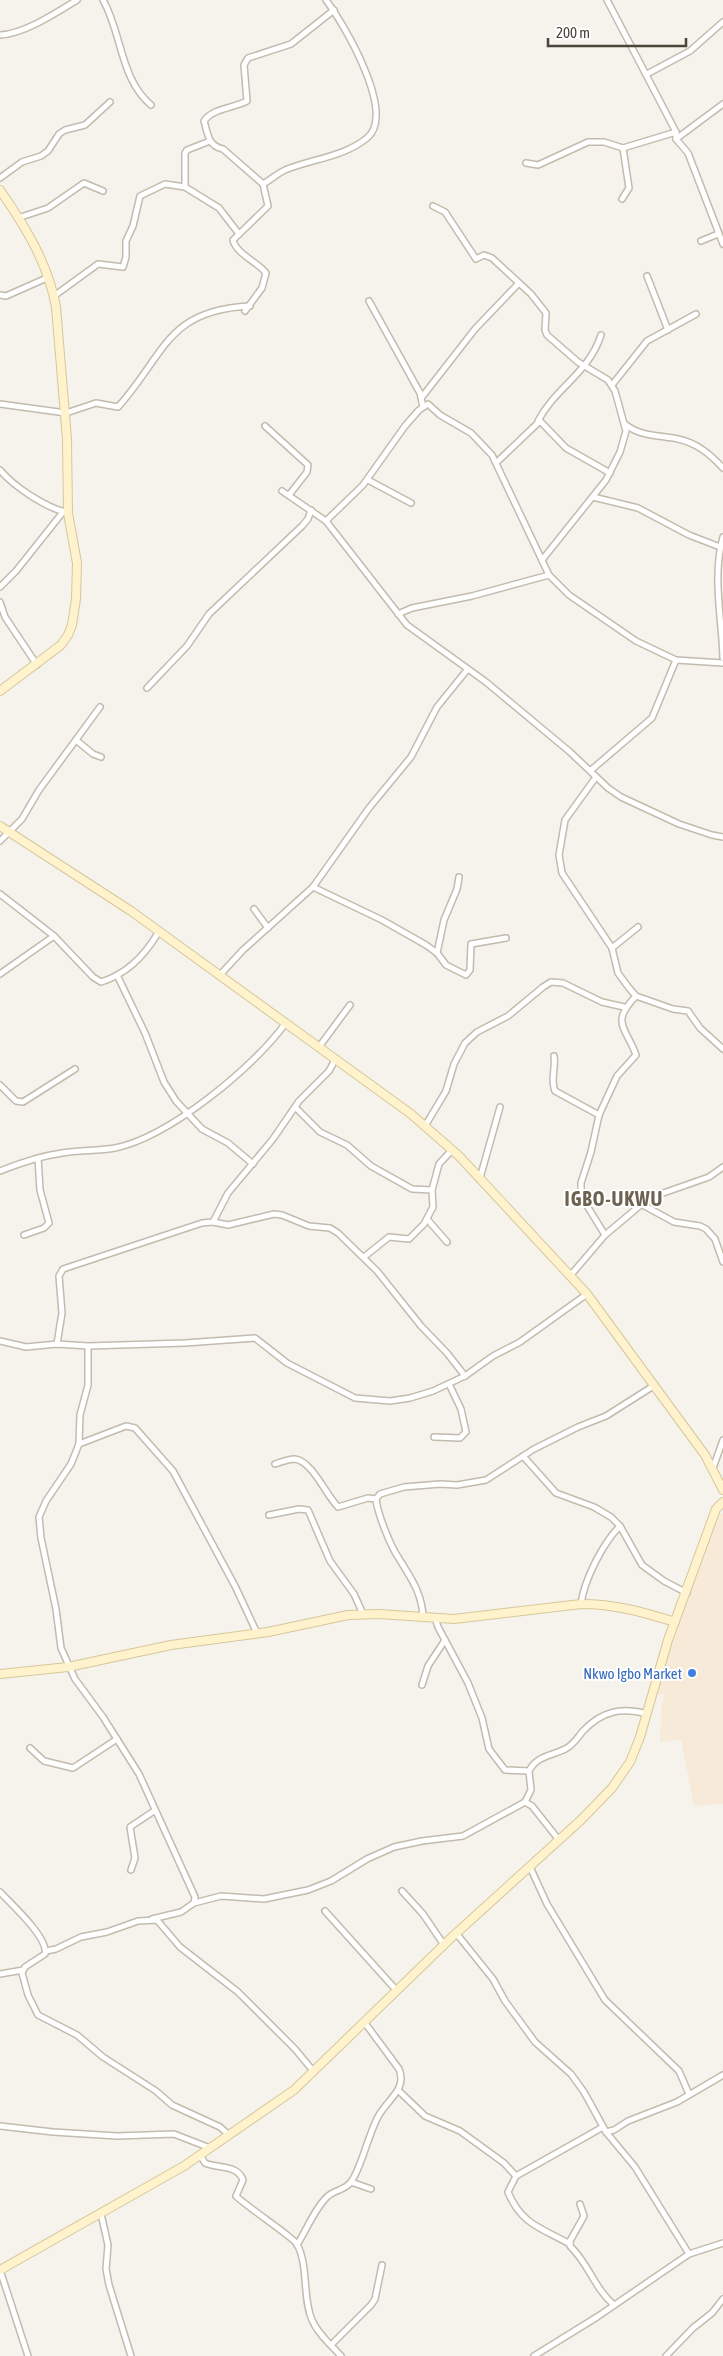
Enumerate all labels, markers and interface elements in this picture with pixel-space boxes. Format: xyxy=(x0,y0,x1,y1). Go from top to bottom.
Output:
scale bar xyxy=(548,15,686,47)
text: 200 m xyxy=(556,24,590,41)
district label: IGBO-UKWU xyxy=(565,1187,663,1210)
place label: Nkwo Igbo Market xyxy=(583,1665,682,1682)
marker: Nkwo Igbo Market xyxy=(686,1667,698,1679)

